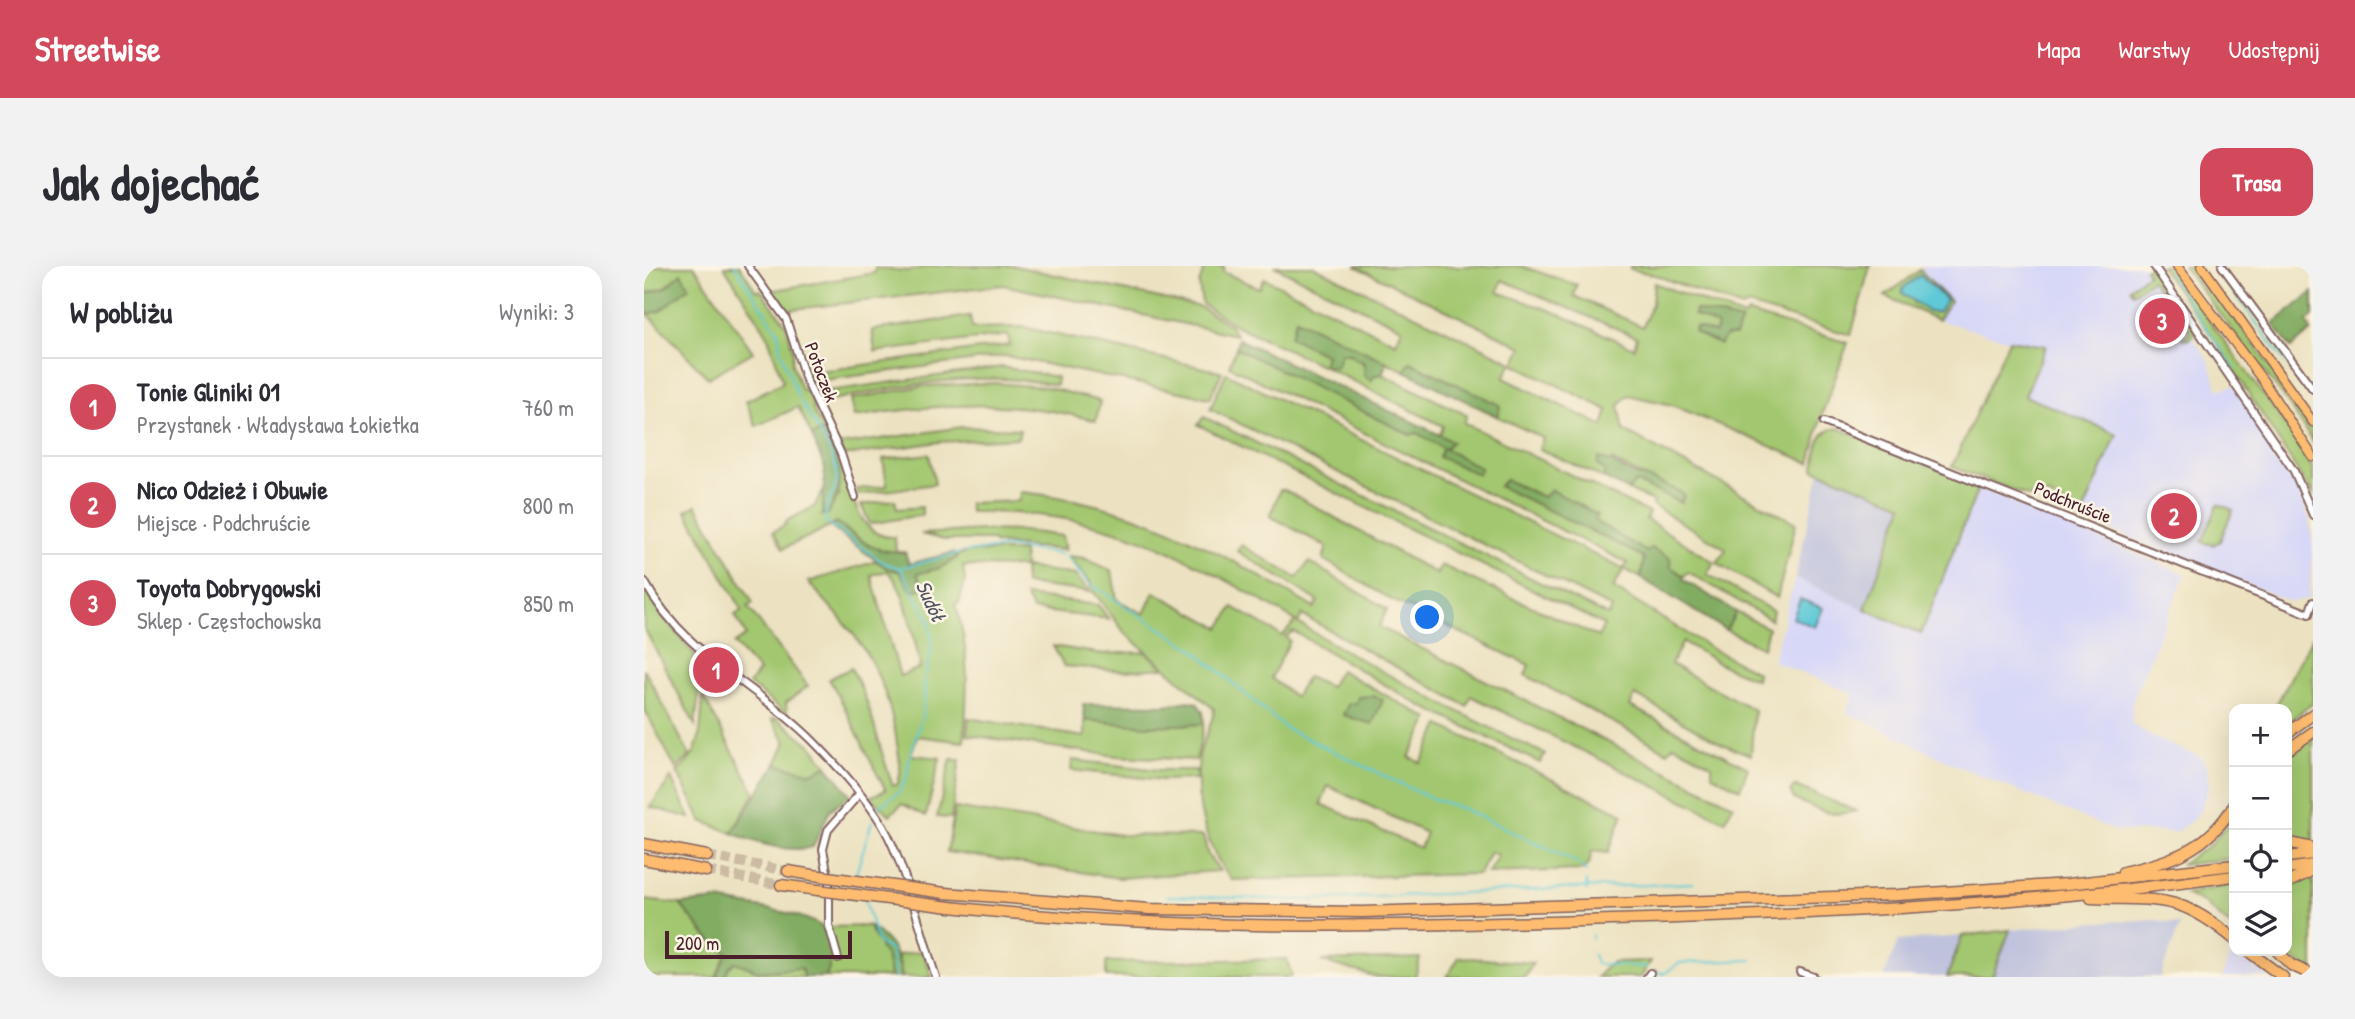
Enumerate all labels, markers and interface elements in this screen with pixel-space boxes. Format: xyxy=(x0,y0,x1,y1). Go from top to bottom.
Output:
text: Streetwise xyxy=(35,27,160,71)
text: Mapa xyxy=(2037,33,2080,65)
text: Warstwy xyxy=(2118,33,2191,65)
text: Udostępnij xyxy=(2229,33,2320,65)
button: Trasa xyxy=(2200,148,2313,216)
text: Jak dojechać xyxy=(42,149,259,215)
text: W pobliżu xyxy=(70,292,172,332)
pin: 3 xyxy=(2139,295,2185,347)
text: Wyniki: 3 xyxy=(499,296,574,327)
street label: Potoczek xyxy=(799,338,845,406)
text: Tonie Gliniki 01 xyxy=(137,374,280,409)
text: 1 xyxy=(89,392,97,423)
text: 760 m xyxy=(522,392,574,423)
text: Przystanek · Władysława Łokietka xyxy=(137,409,419,440)
text: Nico Odzież i Obuwie xyxy=(137,472,328,507)
street label: Podchruście xyxy=(2031,475,2116,529)
text: 2 xyxy=(88,490,98,521)
text: 800 m xyxy=(523,490,574,521)
pin: 2 xyxy=(2151,490,2197,542)
text: Miejsce · Podchruście xyxy=(137,507,311,538)
text: Toyota Dobrygowski xyxy=(137,570,322,605)
water label: Sudół xyxy=(909,576,954,627)
text: 3 xyxy=(88,588,98,619)
text: 850 m xyxy=(523,588,574,619)
your location xyxy=(1410,600,1444,634)
text: Sklep · Częstochowska xyxy=(137,605,321,636)
pin: 1 xyxy=(693,644,739,696)
map controls xyxy=(2229,704,2292,956)
button: + xyxy=(2229,704,2292,767)
button: − xyxy=(2229,767,2292,830)
button: locate xyxy=(2229,830,2292,893)
button: layers xyxy=(2229,893,2292,956)
scale bar xyxy=(665,928,852,960)
text: 200 m xyxy=(676,930,719,956)

